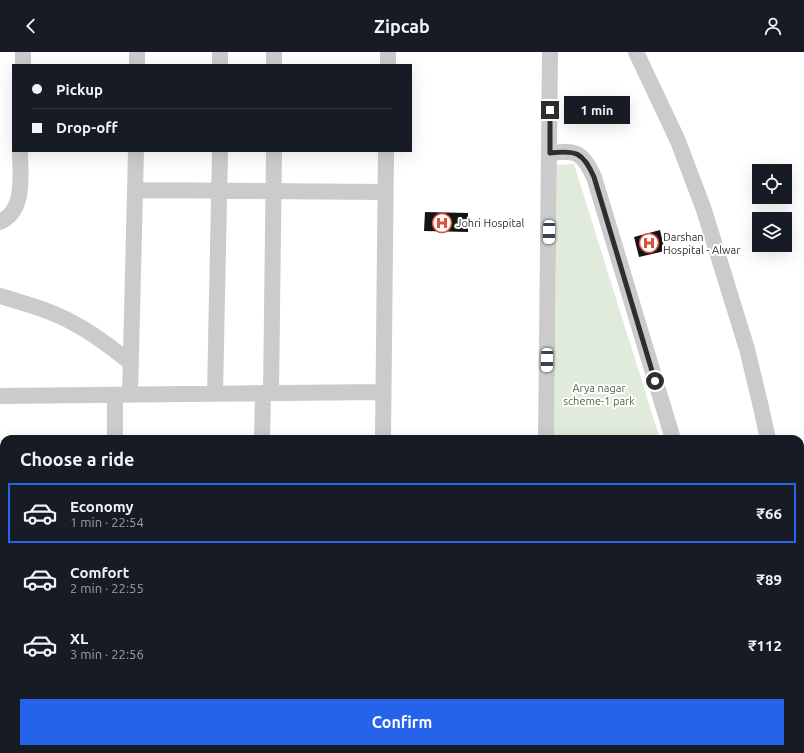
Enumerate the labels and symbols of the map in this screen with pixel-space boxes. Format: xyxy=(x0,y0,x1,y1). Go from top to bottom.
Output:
callout: 1 min xyxy=(564,96,630,124)
route end xyxy=(541,101,559,119)
hospital icon: Johri Hospital xyxy=(431,212,453,234)
place label: Johri Hospital xyxy=(456,217,524,229)
car xyxy=(543,220,555,244)
place label: Darshan Hospital - Alwar xyxy=(663,231,741,256)
hospital icon: Darshan Hospital - Alwar xyxy=(638,232,660,254)
car xyxy=(541,348,553,372)
route start xyxy=(646,372,664,390)
park label: Arya nagar scheme-1 park xyxy=(563,382,635,407)

